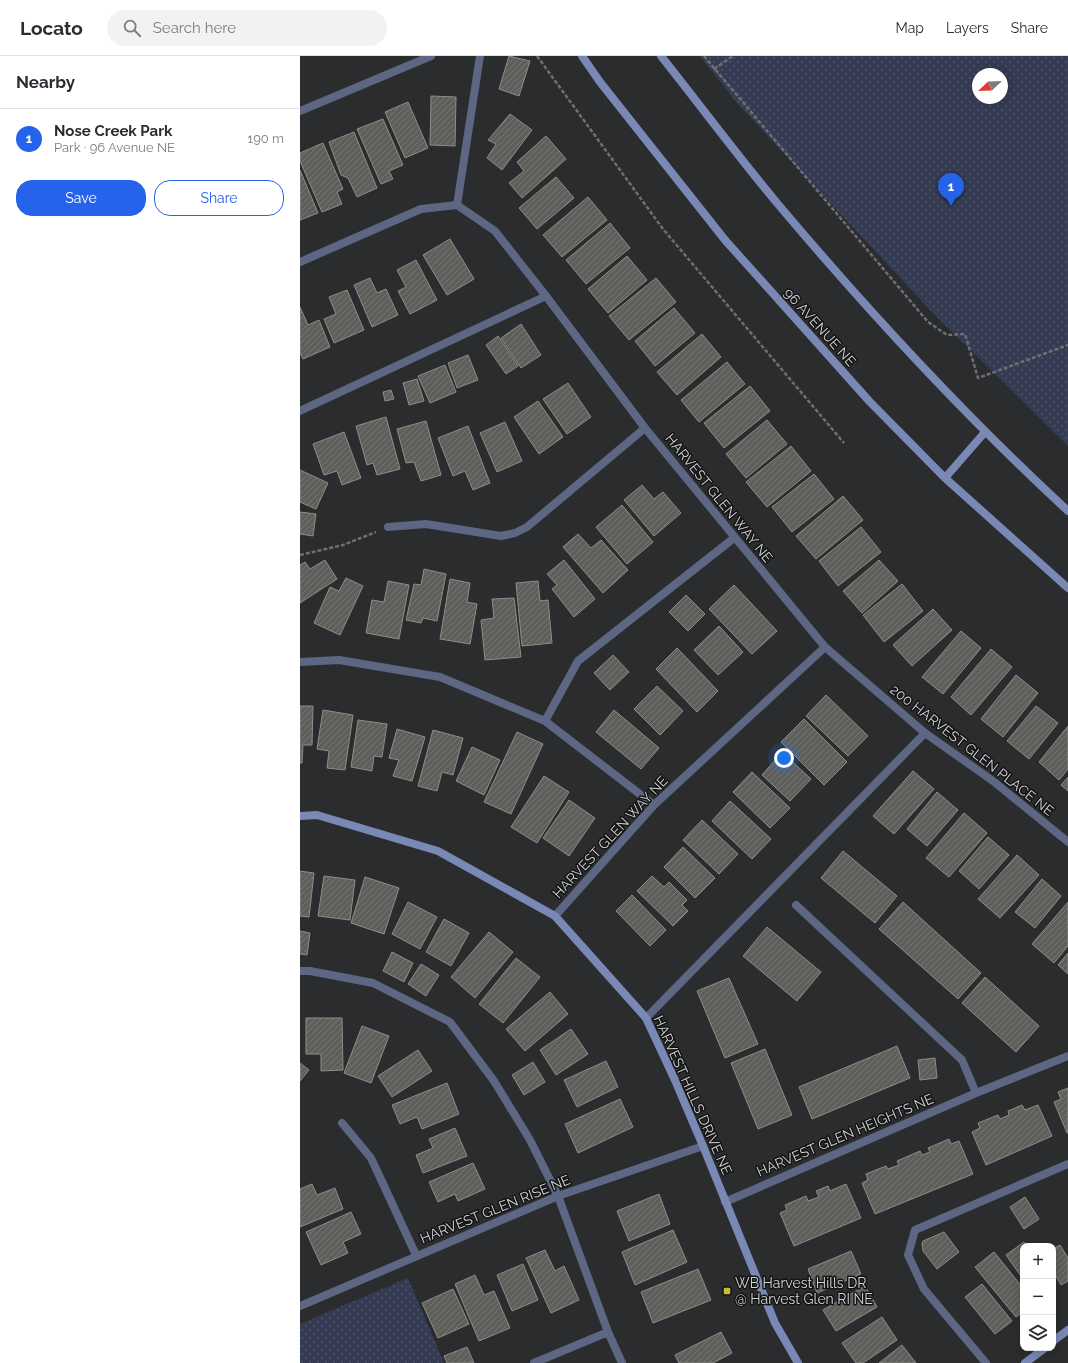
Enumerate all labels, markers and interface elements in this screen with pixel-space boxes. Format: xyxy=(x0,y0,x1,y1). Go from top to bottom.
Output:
search box xyxy=(107,10,387,46)
text: Locato xyxy=(20,17,83,39)
icon: search xyxy=(121,17,143,39)
text: Search here xyxy=(153,19,236,37)
text: Map xyxy=(896,20,924,36)
text: Layers xyxy=(946,20,989,36)
text: Share xyxy=(1011,20,1048,36)
north arrow xyxy=(972,68,1008,104)
text: Nearby xyxy=(16,72,75,92)
text: Nose Creek Park xyxy=(54,122,172,140)
text: 1 xyxy=(26,131,32,146)
text: 190 m xyxy=(248,131,284,146)
text: Park · 96 Avenue NE xyxy=(54,140,175,155)
pin: 1 xyxy=(938,173,964,206)
button: Save xyxy=(16,180,146,216)
button: Share xyxy=(154,180,284,216)
street label: 96 AVENUE NE xyxy=(781,285,859,369)
street label: HARVEST GLEN WAY NE xyxy=(662,430,776,566)
street label: 200 HARVEST GLEN PLACE NE xyxy=(887,681,1057,819)
your location xyxy=(774,748,794,768)
street label: HARVEST GLEN WAY NE xyxy=(549,773,671,901)
street label: HARVEST HILLS DRIVE NE xyxy=(651,1013,735,1177)
street label: HARVEST GLEN HEIGHTS NE xyxy=(754,1090,936,1180)
street label: HARVEST GLEN RISE NE xyxy=(418,1172,572,1246)
map controls xyxy=(1020,1243,1056,1351)
button: + xyxy=(1020,1243,1056,1279)
place label: WB Harvest Hills DR @ Harvest Glen RI NE xyxy=(735,1275,873,1307)
button: − xyxy=(1020,1279,1056,1315)
marker: WB Harvest Hills DR @ Harvest Glen RI NE xyxy=(722,1286,732,1296)
button: layers xyxy=(1020,1315,1056,1351)

